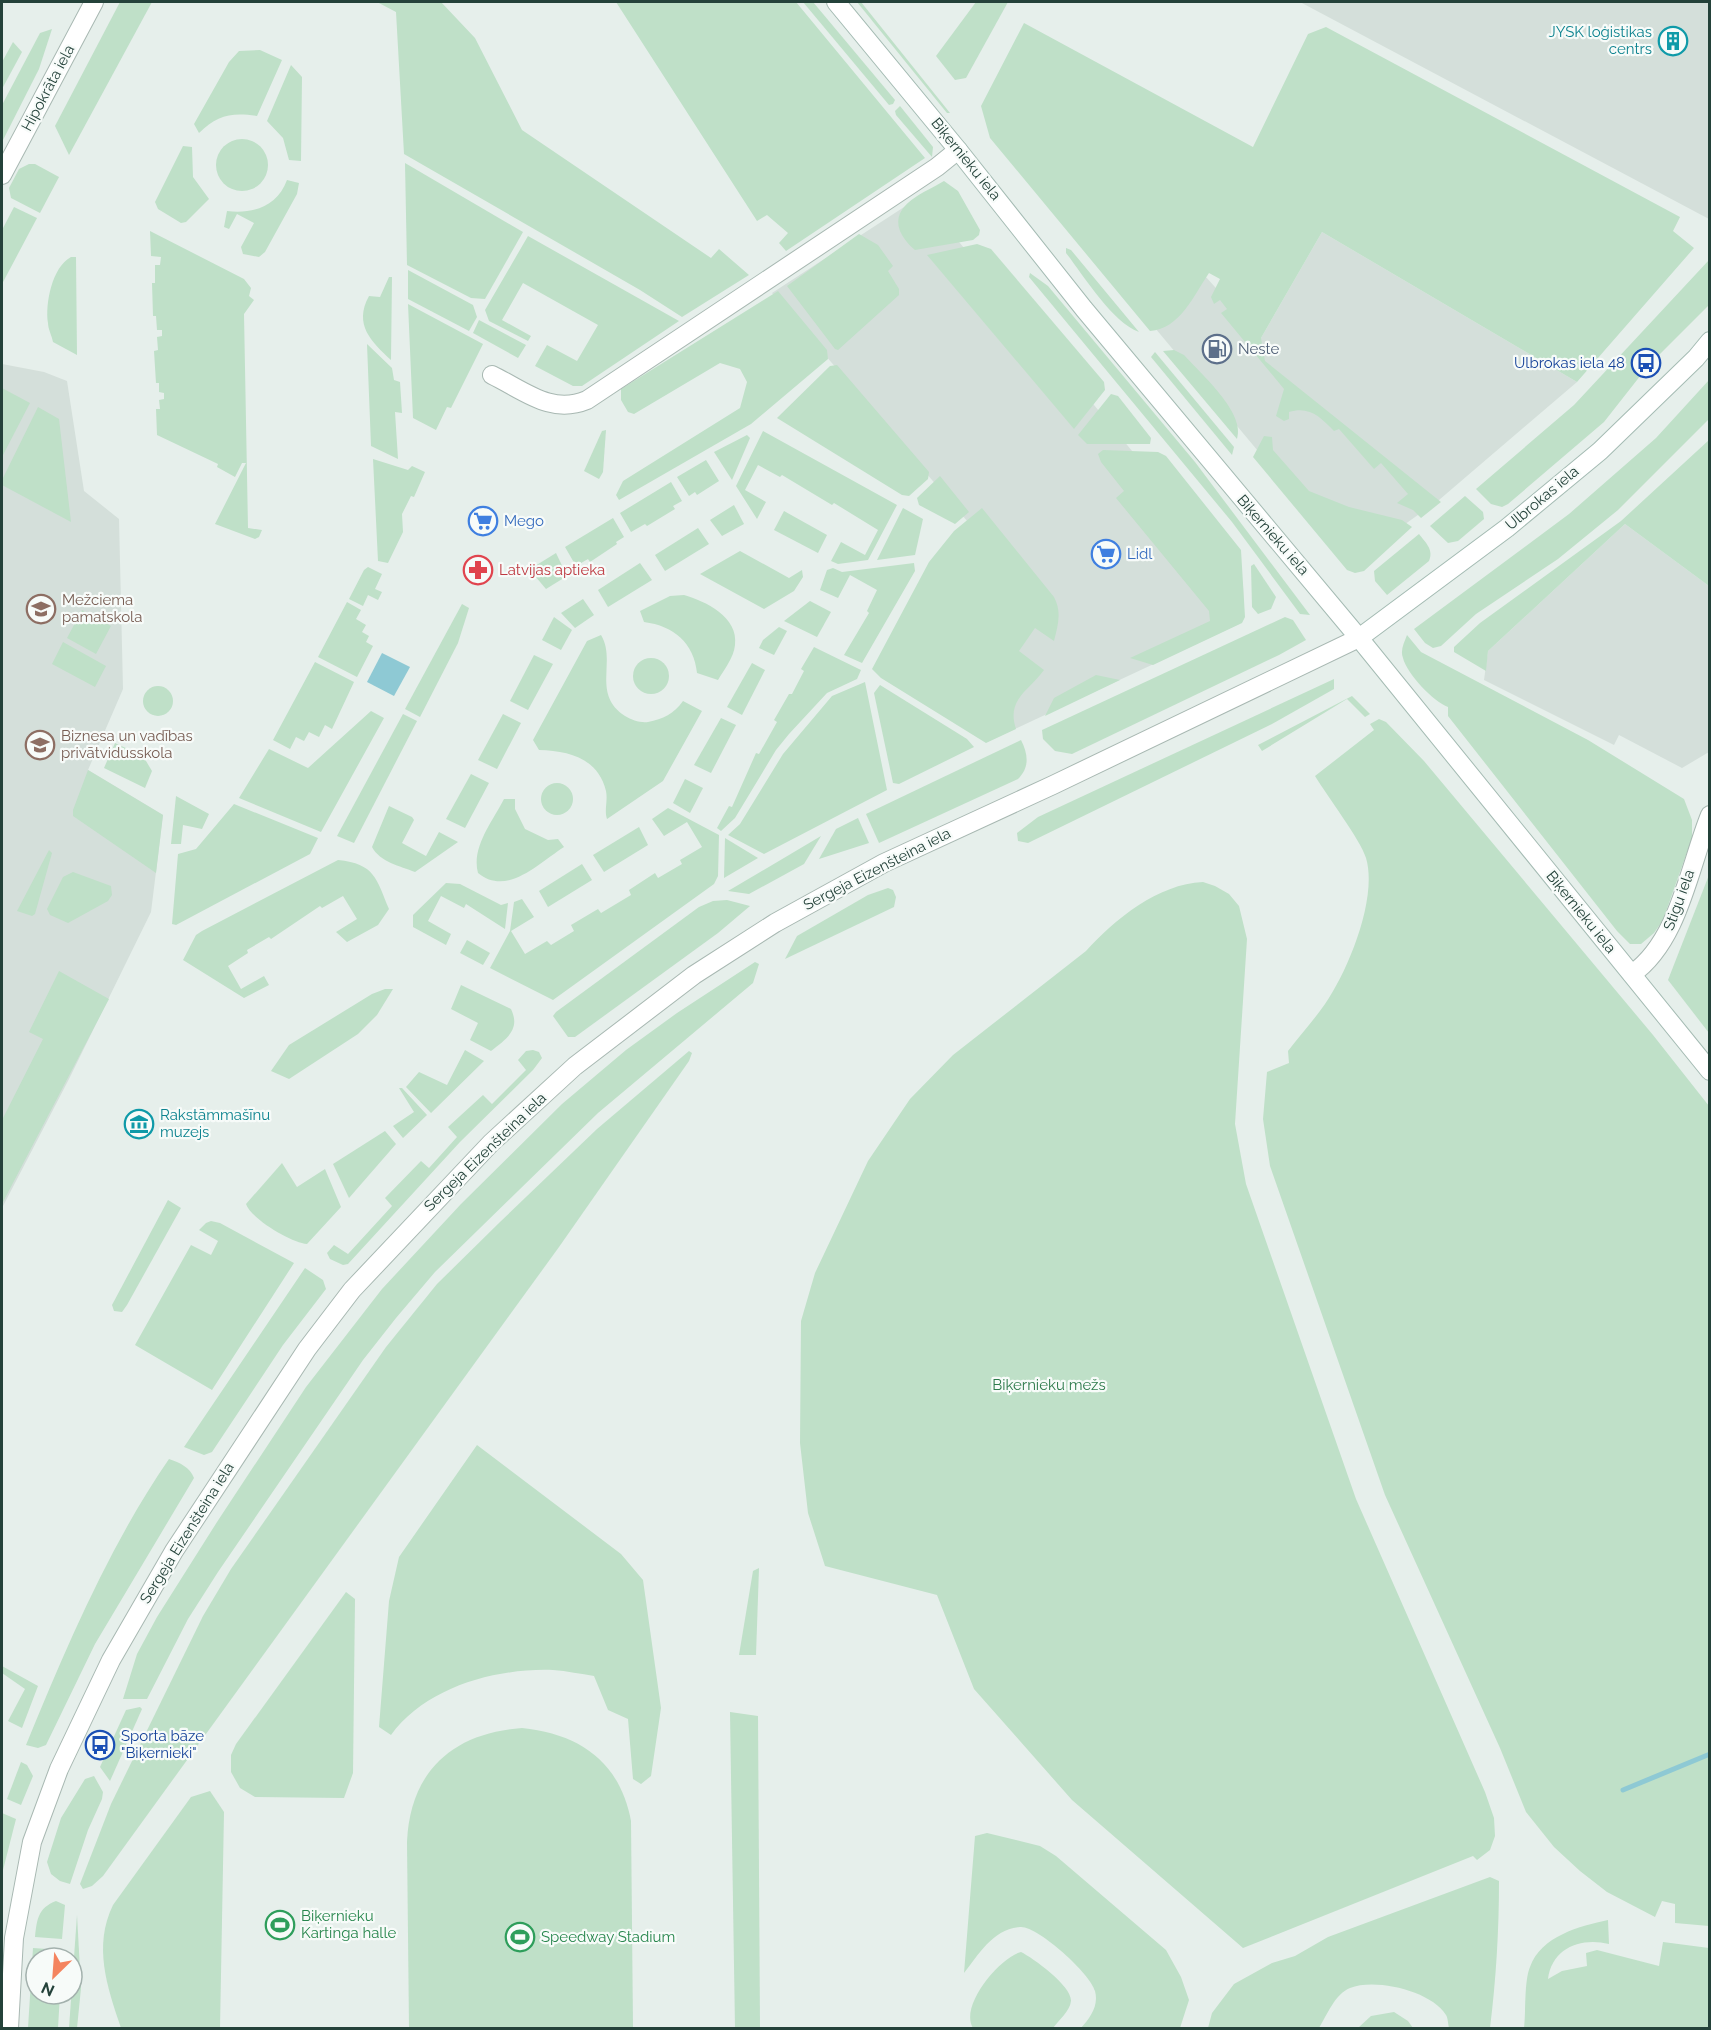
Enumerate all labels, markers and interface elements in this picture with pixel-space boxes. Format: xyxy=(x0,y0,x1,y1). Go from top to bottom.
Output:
place label: JYSK loģistikas centrs xyxy=(1549,23,1652,58)
building icon: JYSK loģistikas centrs xyxy=(1657,25,1689,57)
street label: Hipokrāta iela xyxy=(18,42,78,134)
street label: Biķernieku iela xyxy=(927,114,1005,204)
fuel station icon: Neste xyxy=(1201,333,1233,365)
place label: Neste xyxy=(1238,340,1279,358)
bus stop icon: Ulbrokas iela 48 xyxy=(1630,347,1662,379)
place label: Ulbrokas iela 48 xyxy=(1514,354,1625,372)
street label: Ulbrokas iela xyxy=(1502,462,1582,534)
street label: Biķernieku iela xyxy=(1233,491,1313,579)
supermarket icon: Mego xyxy=(467,505,499,537)
place label: Mego xyxy=(504,512,544,530)
supermarket icon: Lidl xyxy=(1090,538,1122,570)
place label: Lidl xyxy=(1127,545,1153,563)
pharmacy icon: Latvijas aptieka xyxy=(462,554,494,586)
place label: Latvijas aptieka xyxy=(499,561,605,579)
place label: Mežciema pamatskola xyxy=(62,591,142,626)
school or university icon: Mežciema pamatskola xyxy=(25,593,57,625)
place label: Biznesa un vadības privātvidusskola xyxy=(61,727,193,762)
school or university icon: Biznesa un vadības privātvidusskola xyxy=(24,729,56,761)
street label: Sergeja Eizenšteina iela xyxy=(800,824,954,914)
street label: Biķernieku iela xyxy=(1542,867,1620,957)
street label: Stigu iela xyxy=(1660,867,1698,933)
street label: Sergeja Eizenšteina iela xyxy=(420,1089,550,1215)
place label: Rakstāmmašīnu muzejs xyxy=(160,1106,270,1141)
museum icon: Rakstāmmašīnu muzejs xyxy=(123,1108,155,1140)
park label: Biķernieku mežs xyxy=(992,1376,1106,1394)
street label: Sergeja Eizenšteina iela xyxy=(136,1459,238,1607)
place label: Sporta bāze "Biķernieki" xyxy=(121,1727,204,1762)
bus stop icon: Sporta bāze "Biķernieki" xyxy=(84,1729,116,1761)
place label: Biķernieku Kartinga halle xyxy=(301,1907,396,1942)
sports icon: Biķernieku Kartinga halle xyxy=(264,1909,296,1941)
sports icon: Speedway Stadium xyxy=(504,1921,536,1953)
place label: Speedway Stadium xyxy=(541,1928,675,1946)
north arrow xyxy=(24,1946,84,2006)
text: N xyxy=(38,1978,57,2000)

